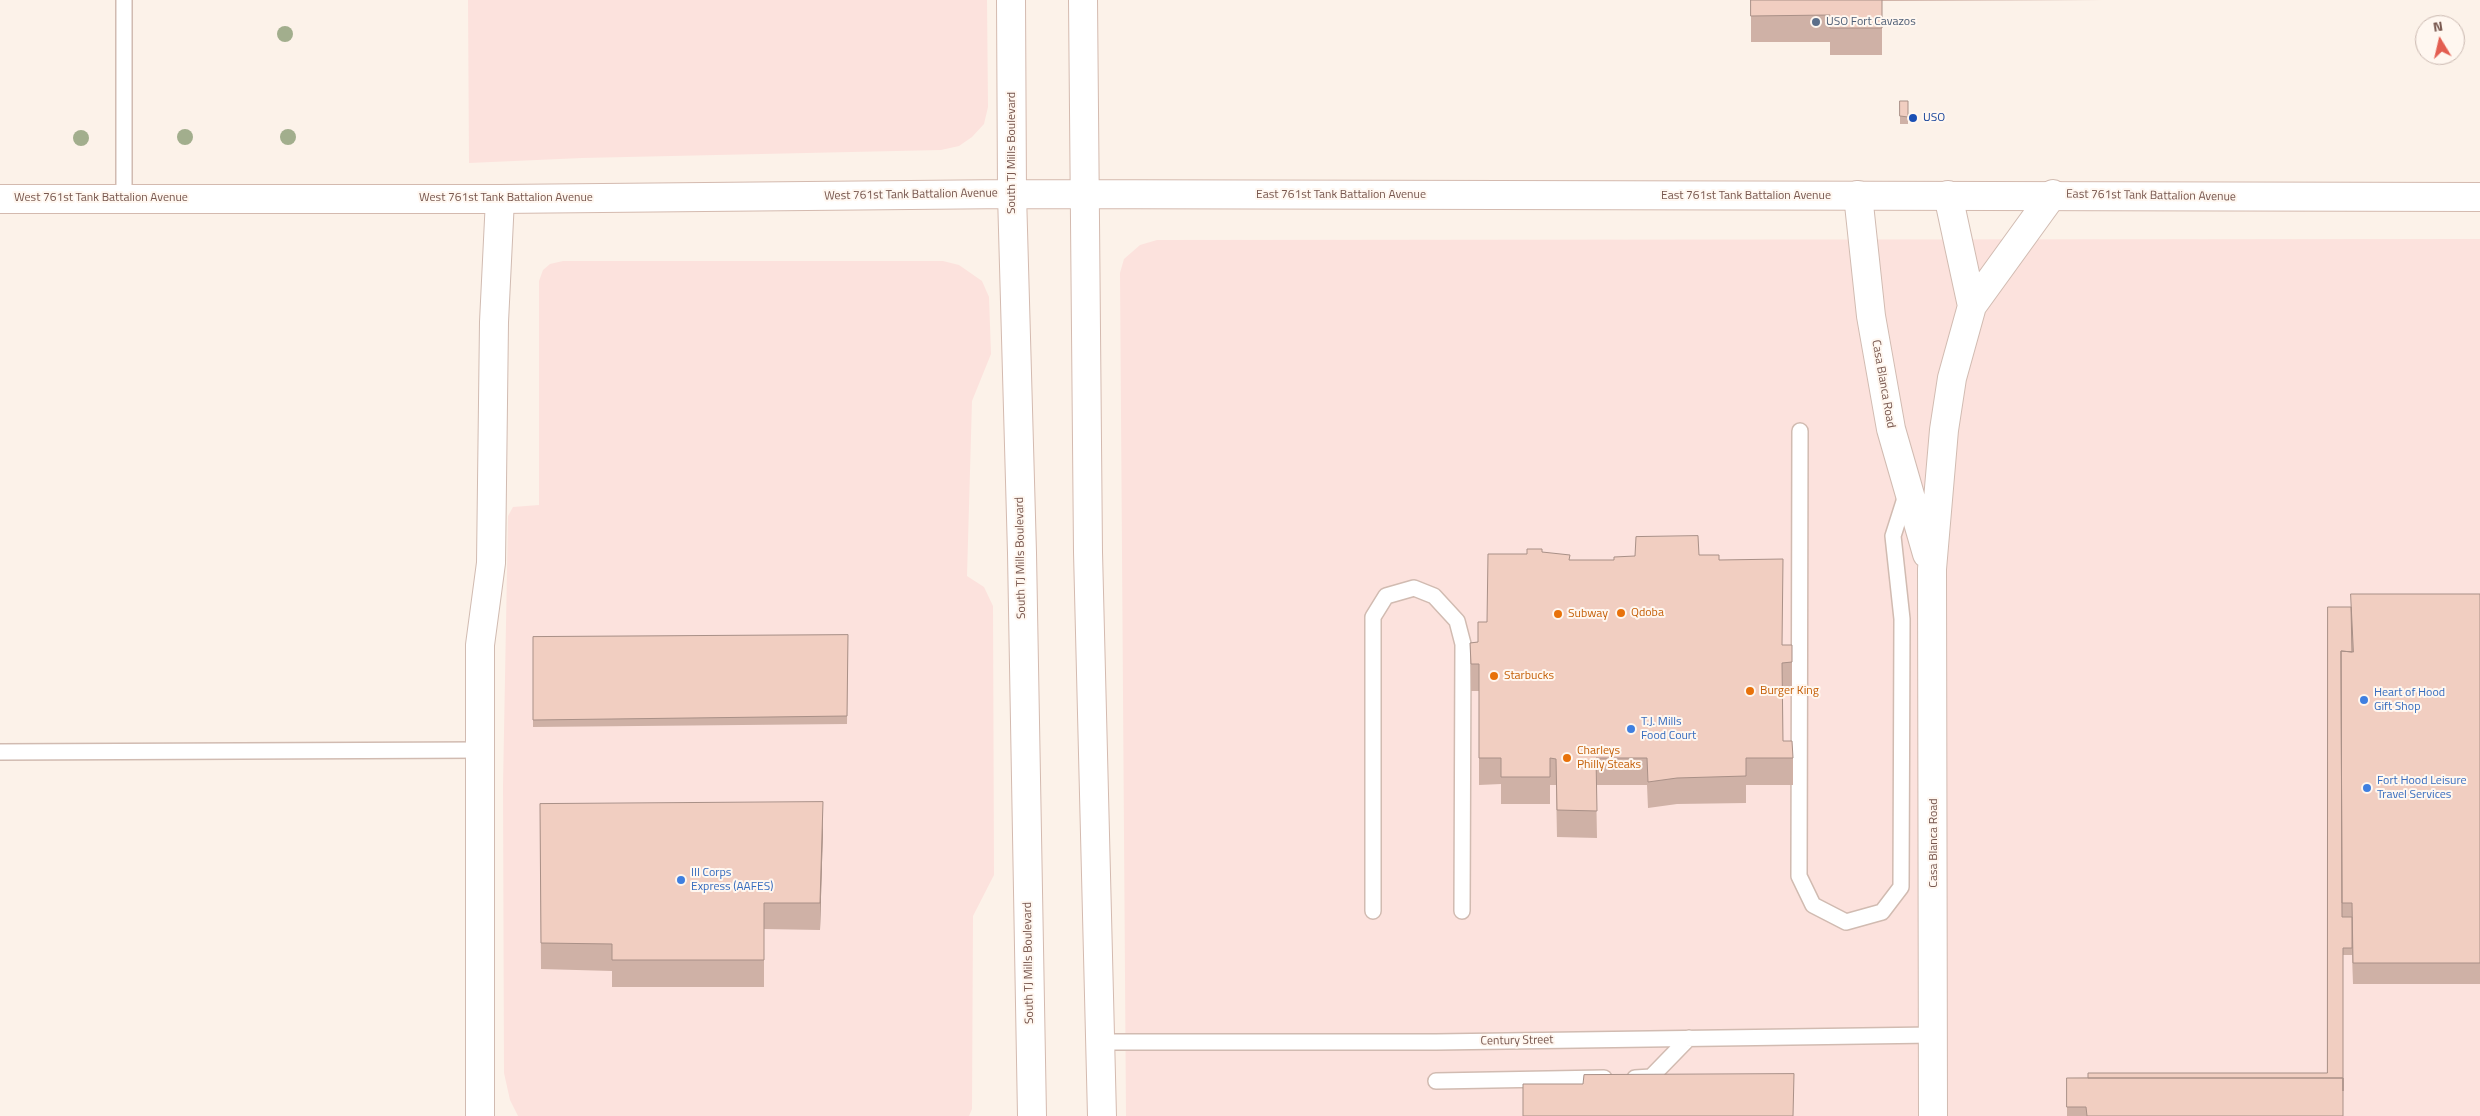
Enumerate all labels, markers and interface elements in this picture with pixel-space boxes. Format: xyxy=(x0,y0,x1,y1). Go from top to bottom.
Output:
place label: USO Fort Cavazos xyxy=(1826,15,1916,29)
north arrow xyxy=(2415,15,2465,65)
text: N xyxy=(2431,15,2444,37)
marker: USO Fort Cavazos xyxy=(1810,16,1822,28)
street label: South TJ Mills Boulevard xyxy=(1005,92,1019,214)
place label: USO xyxy=(1923,111,1945,125)
marker: USO xyxy=(1907,112,1919,124)
street label: West 761st Tank Battalion Avenue xyxy=(824,186,998,204)
street label: East 761st Tank Battalion Avenue xyxy=(2066,187,2236,205)
street label: East 761st Tank Battalion Avenue xyxy=(1256,188,1426,202)
street label: East 761st Tank Battalion Avenue xyxy=(1661,189,1831,203)
street label: West 761st Tank Battalion Avenue xyxy=(14,191,188,205)
street label: West 761st Tank Battalion Avenue xyxy=(419,191,593,205)
street label: Casa Blanca Road xyxy=(1868,339,1898,429)
street label: South TJ Mills Boulevard xyxy=(1013,497,1029,619)
place label: Qdoba xyxy=(1631,606,1664,620)
place label: Subway xyxy=(1568,607,1608,621)
marker: Qdoba xyxy=(1615,607,1627,619)
marker: Subway xyxy=(1552,608,1564,620)
place label: Starbucks xyxy=(1504,669,1554,683)
marker: Starbucks xyxy=(1488,670,1500,682)
place label: Burger King xyxy=(1760,684,1819,698)
marker: Burger King xyxy=(1744,685,1756,697)
place label: Heart of Hood Gift Shop xyxy=(2374,686,2445,714)
marker: Heart of Hood Gift Shop xyxy=(2358,694,2370,706)
place label: T.J. Mills Food Court xyxy=(1641,715,1696,743)
marker: T.J. Mills Food Court xyxy=(1625,723,1637,735)
place label: Charleys Philly Steaks xyxy=(1577,744,1641,772)
marker: Charleys Philly Steaks xyxy=(1561,752,1573,764)
place label: Fort Hood Leisure Travel Services xyxy=(2377,774,2467,802)
marker: Fort Hood Leisure Travel Services xyxy=(2361,782,2373,794)
street label: Casa Blanca Road xyxy=(1927,798,1941,888)
place label: III Corps Express (AAFES) xyxy=(691,866,773,894)
marker: III Corps Express (AAFES) xyxy=(675,874,687,886)
street label: South TJ Mills Boulevard xyxy=(1021,902,1037,1024)
street label: Century Street xyxy=(1480,1033,1554,1049)

